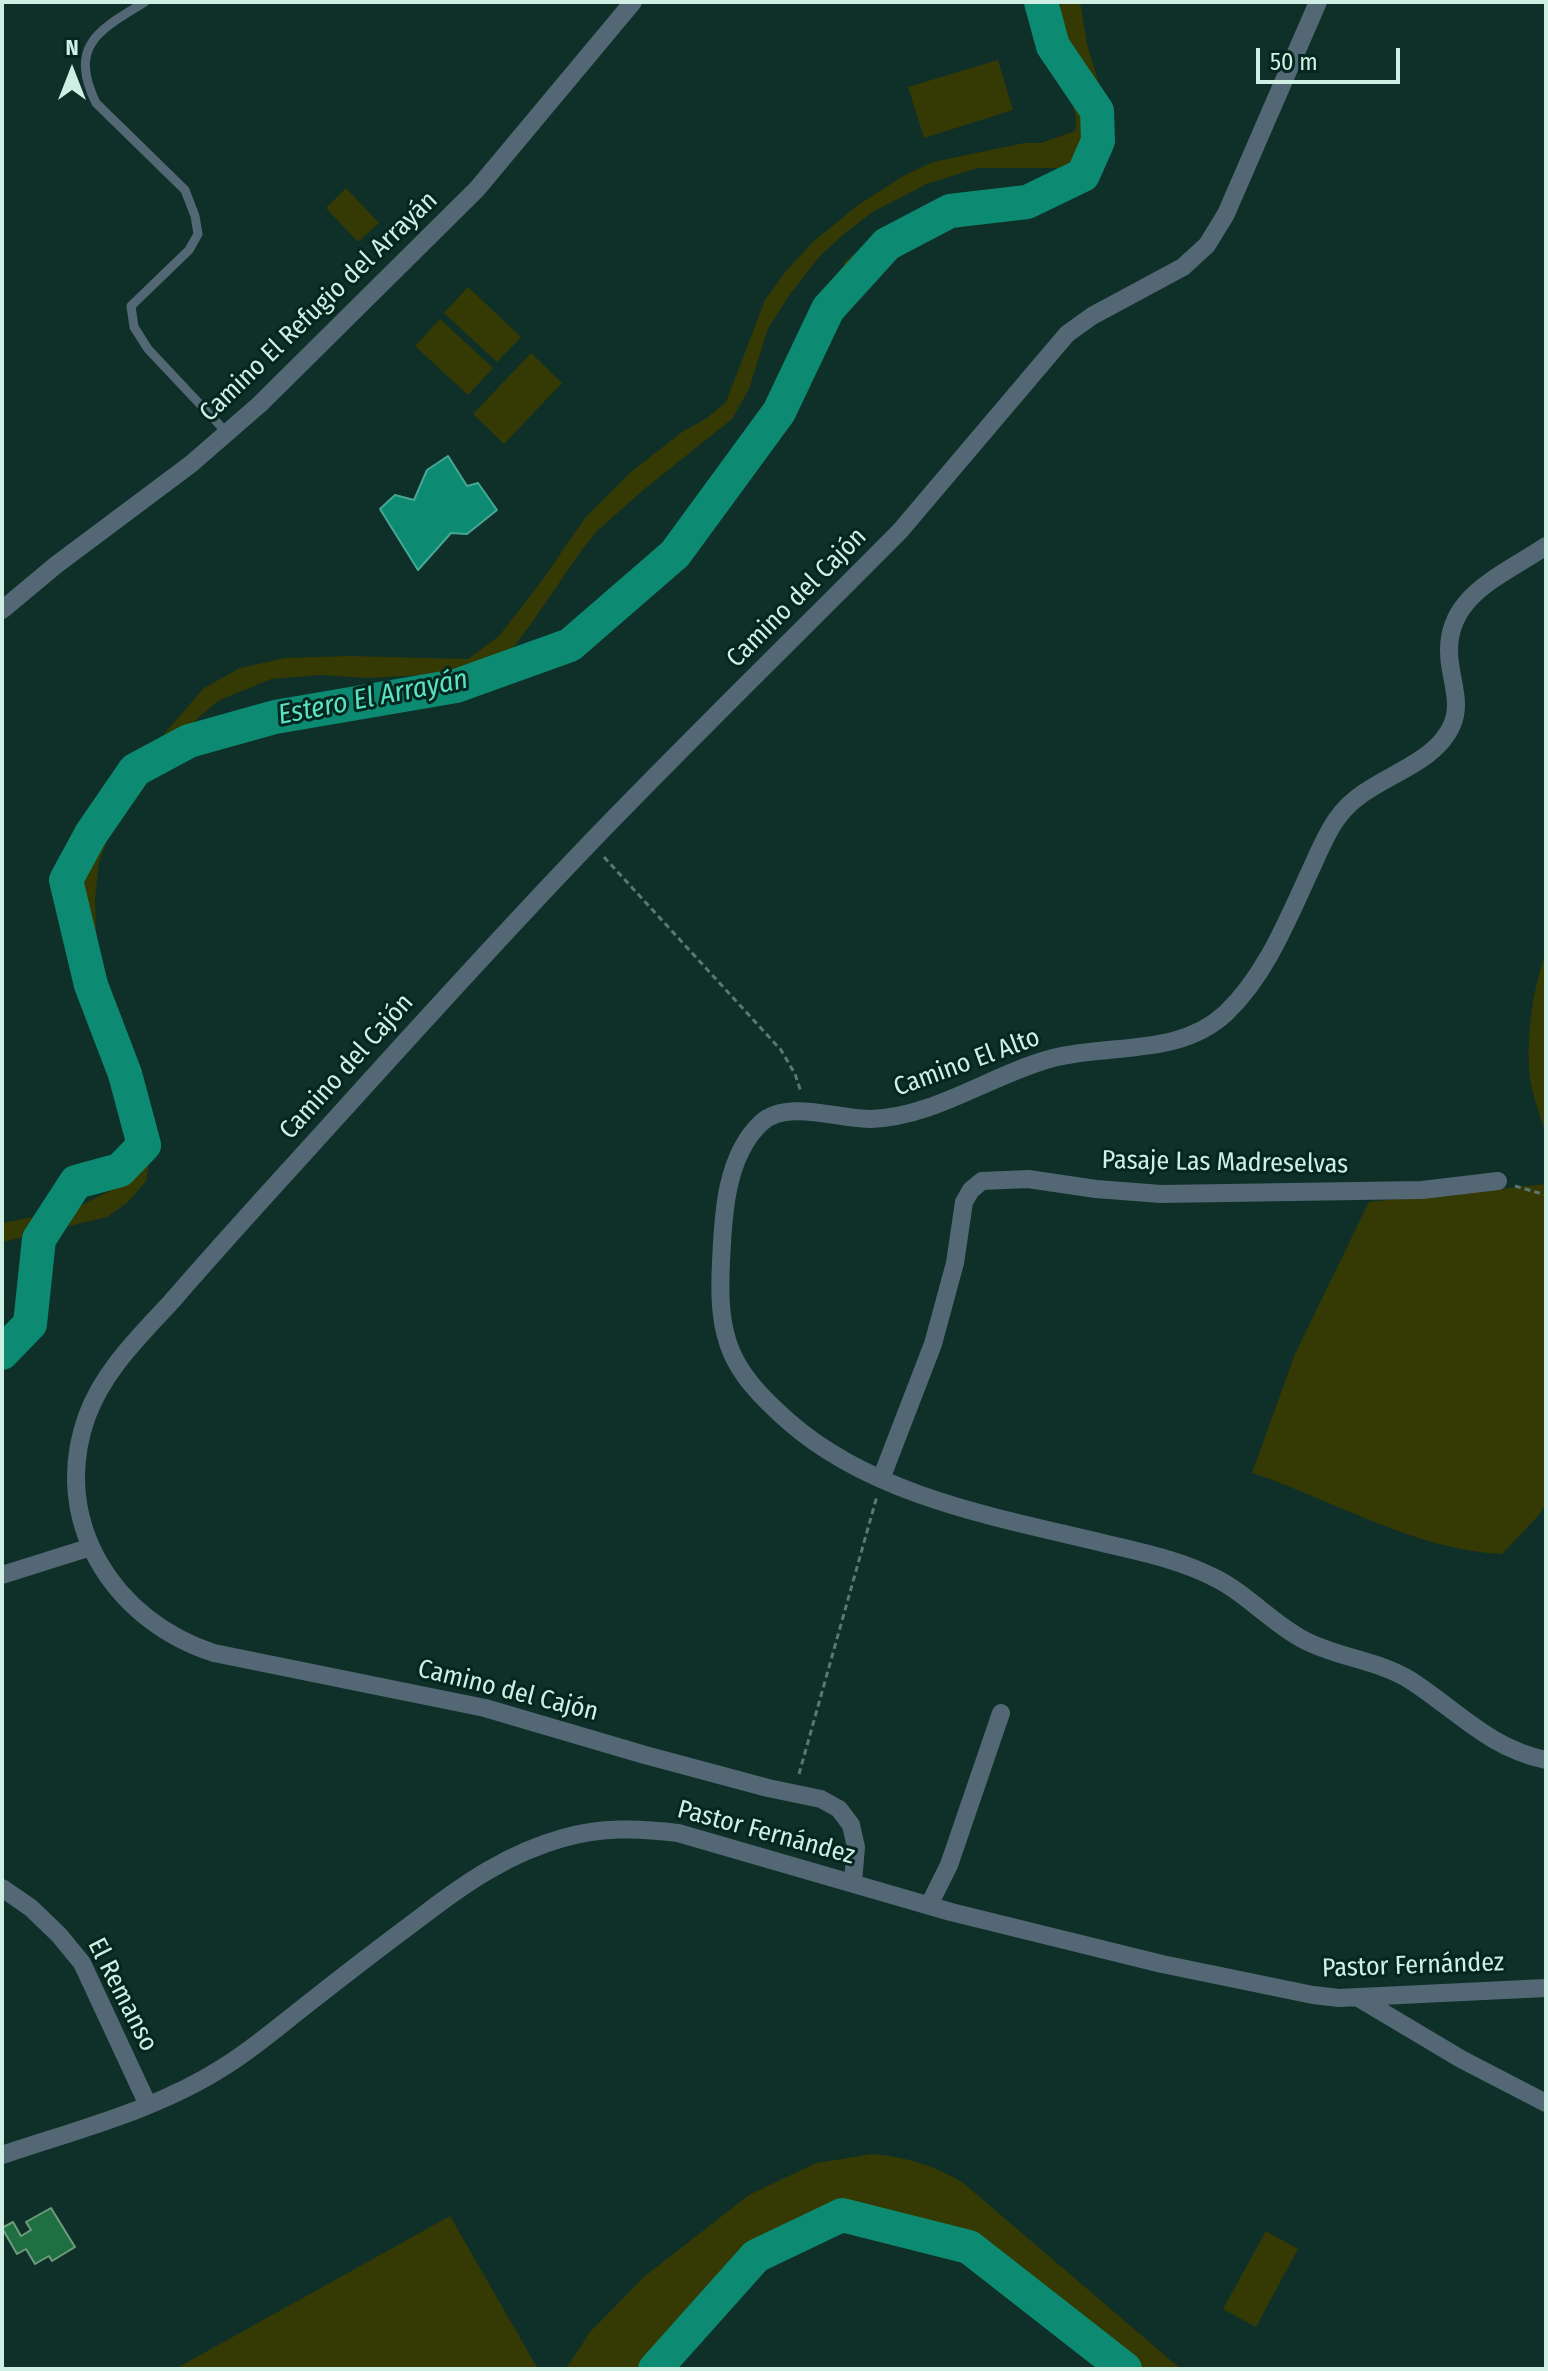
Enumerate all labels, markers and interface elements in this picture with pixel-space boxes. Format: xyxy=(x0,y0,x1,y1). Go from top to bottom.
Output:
north arrow xyxy=(32,32,112,112)
scale bar xyxy=(1260,32,1404,82)
text: N xyxy=(65,34,79,61)
text: 50 m xyxy=(1270,48,1318,76)
street label: Camino El Refugio del Arrayán xyxy=(194,185,444,429)
street label: Camino del Cajón xyxy=(721,522,873,674)
water label: Estero El Arrayán xyxy=(275,663,471,733)
street label: Camino del Cajón xyxy=(274,988,420,1146)
street label: Camino El Alto xyxy=(890,1022,1044,1104)
street label: Pasaje Las Madreselvas xyxy=(1101,1145,1349,1181)
street label: Camino del Cajón xyxy=(415,1654,601,1728)
street label: Pastor Fernández xyxy=(674,1794,858,1872)
street label: El Remanso xyxy=(80,1933,164,2057)
street label: Pastor Fernández xyxy=(1321,1947,1505,1985)

